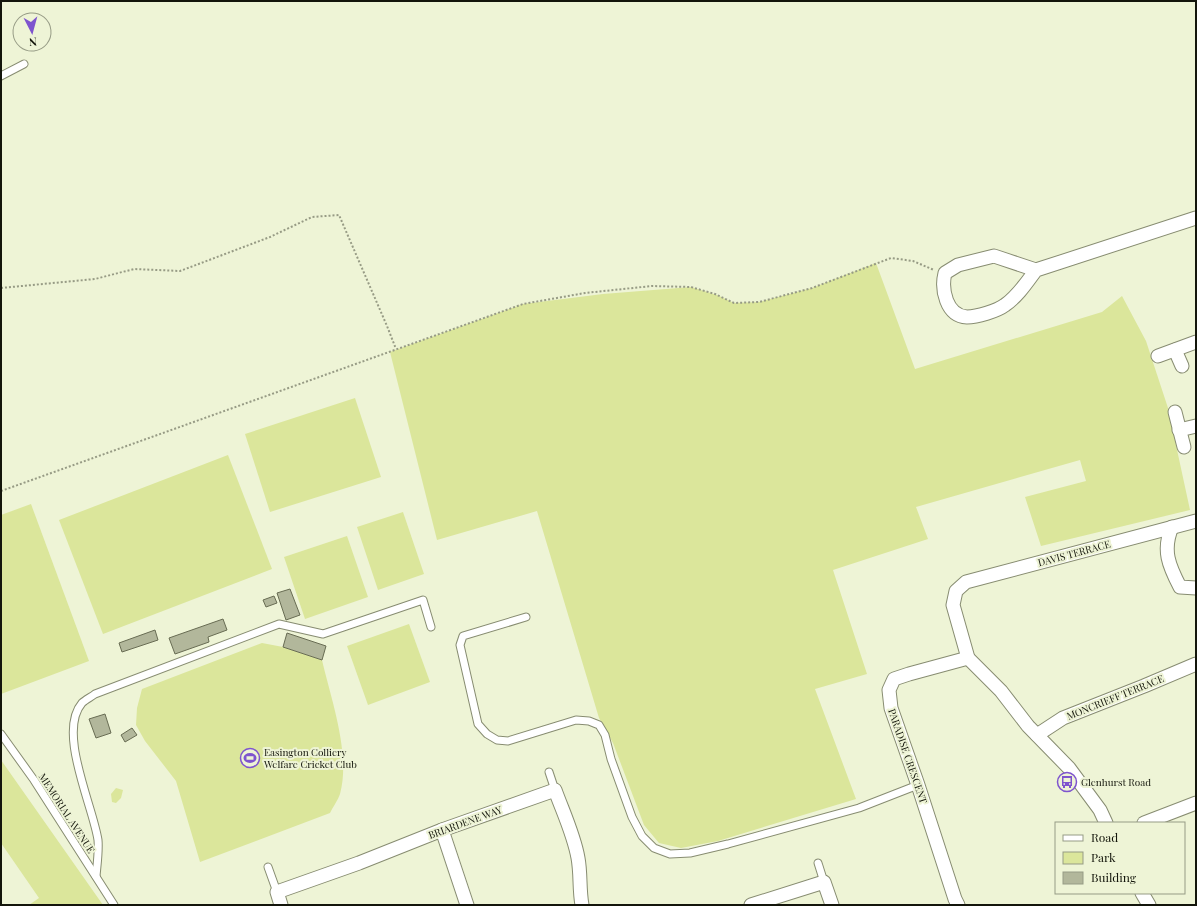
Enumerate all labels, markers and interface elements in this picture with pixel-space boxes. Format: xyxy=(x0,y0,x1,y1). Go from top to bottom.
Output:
north arrow xyxy=(12,12,52,52)
text: N xyxy=(28,35,38,50)
street label: DAVIS TERRACE xyxy=(1036,537,1112,569)
street label: MONCRIEFF TERRACE xyxy=(1064,671,1166,723)
street label: PARADISE CRESCENT xyxy=(885,707,931,805)
place label: Easington Colliery Welfare Cricket Club xyxy=(263,745,357,771)
sports icon: Easington Colliery Welfare Cricket Club xyxy=(239,747,261,769)
street label: MEMORIAL AVENUE xyxy=(36,770,98,856)
bus stop icon: Glenhurst Road xyxy=(1056,771,1078,793)
place label: Glenhurst Road xyxy=(1081,775,1151,789)
street label: BRIARDENE WAY xyxy=(426,802,504,842)
legend xyxy=(1055,822,1185,894)
text: Road xyxy=(1091,829,1118,845)
text: Park xyxy=(1091,849,1116,865)
text: Building xyxy=(1091,869,1137,885)

